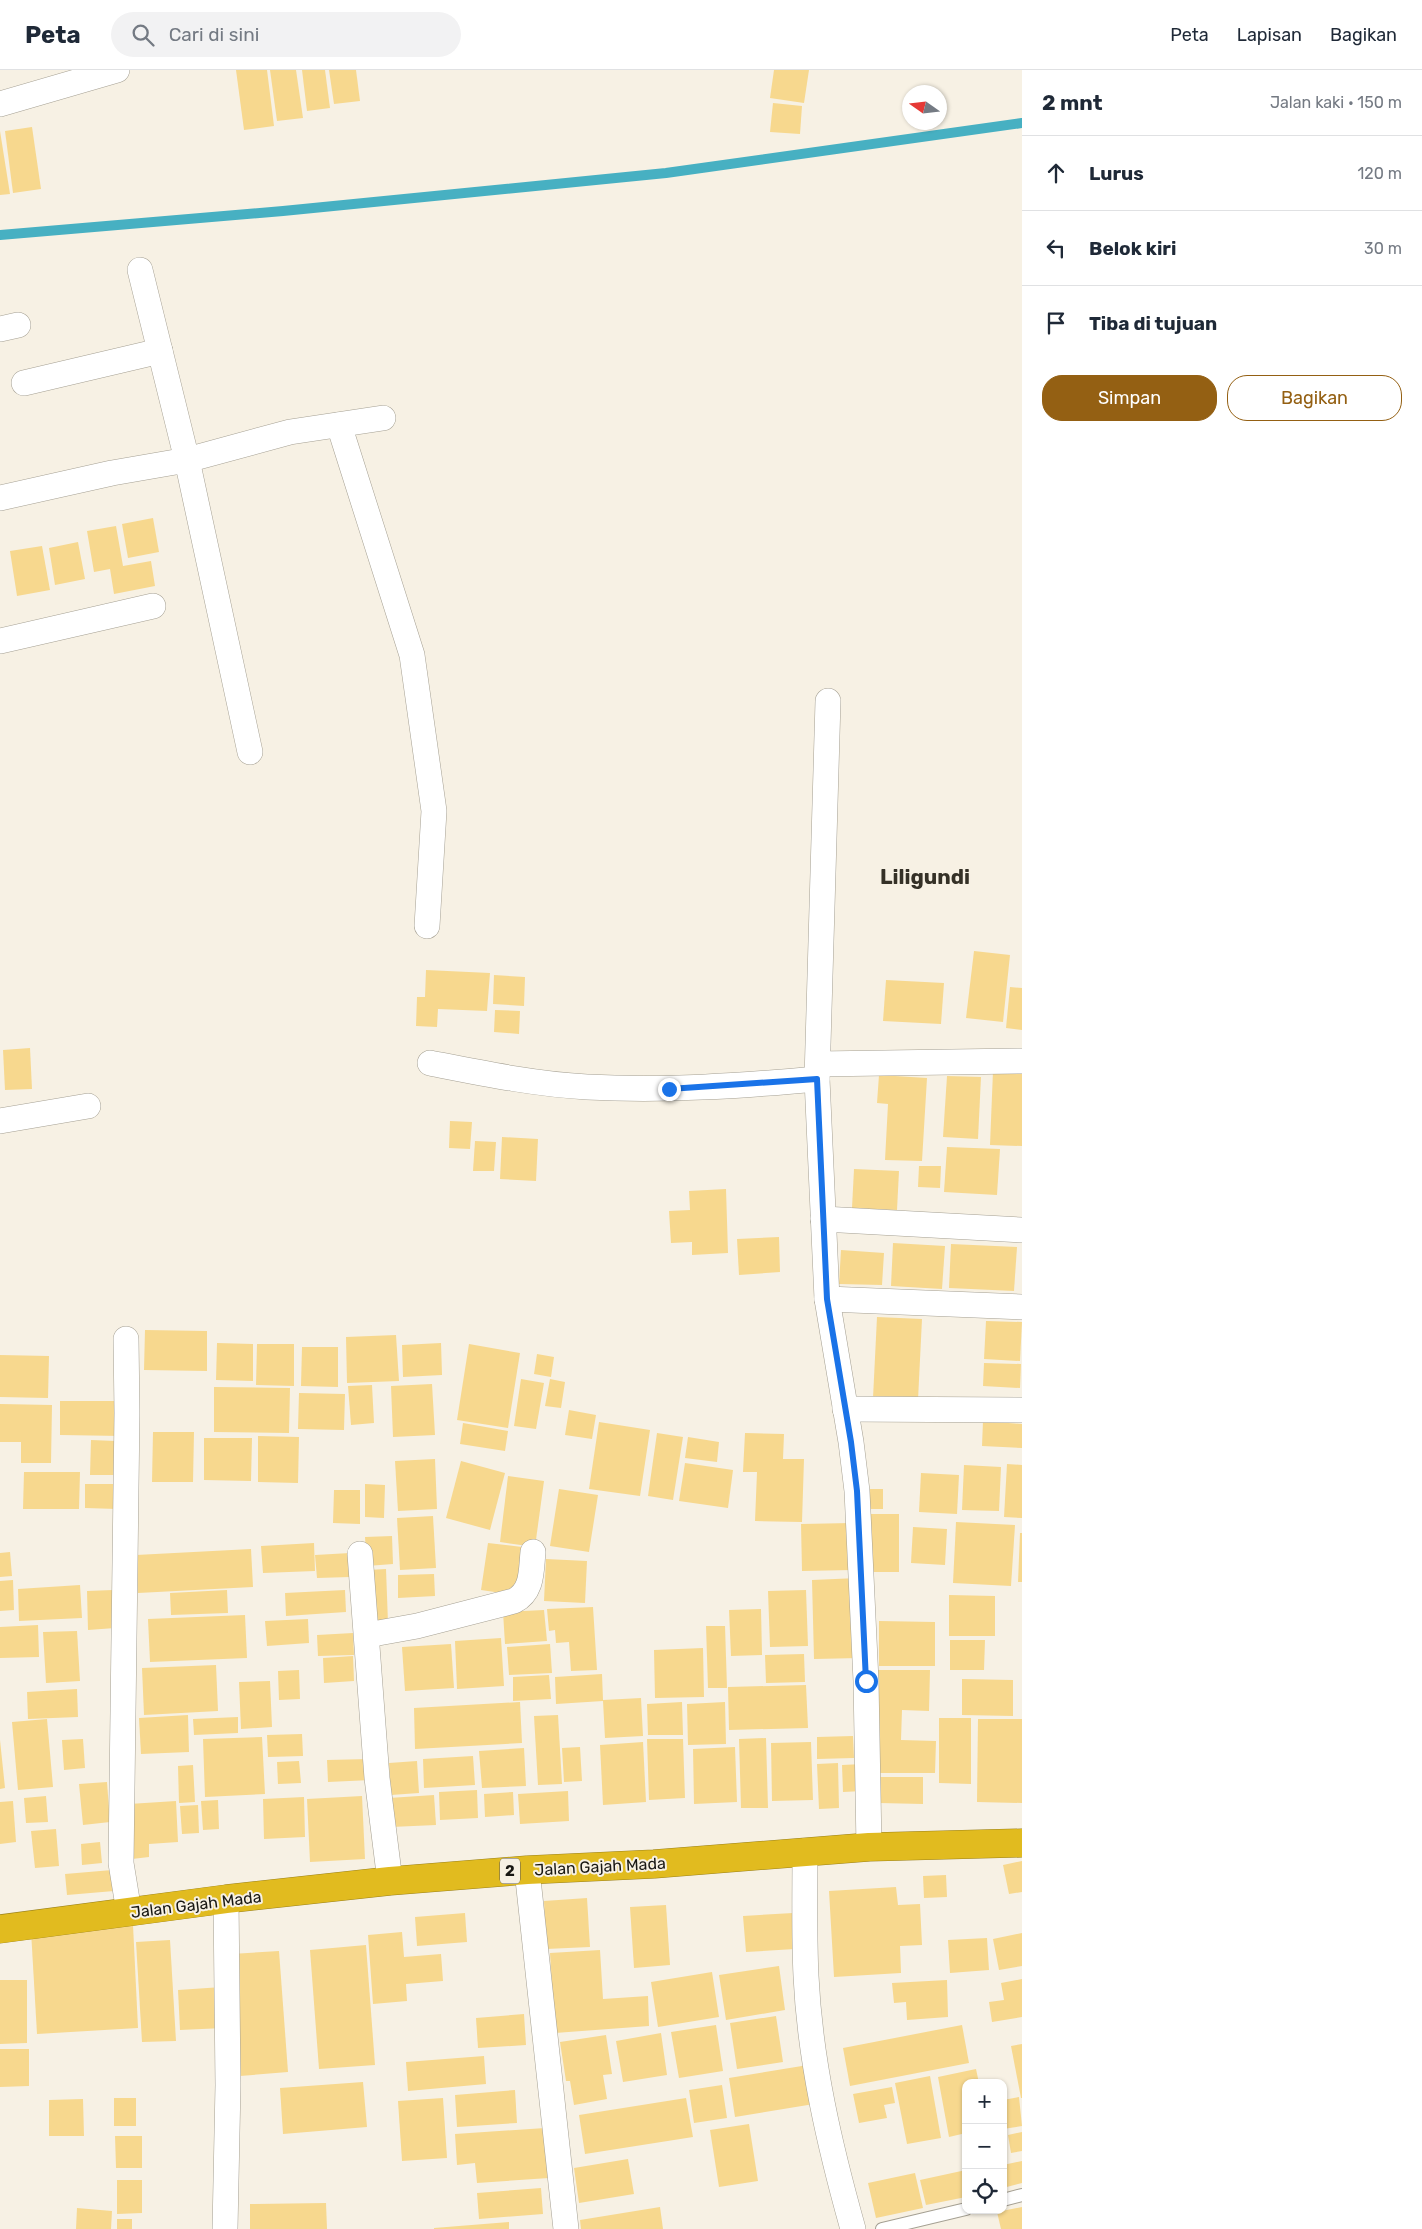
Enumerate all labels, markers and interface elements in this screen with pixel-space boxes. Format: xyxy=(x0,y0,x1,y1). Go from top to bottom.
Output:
search box xyxy=(111,12,461,57)
text: Peta xyxy=(25,21,81,49)
icon: search xyxy=(129,21,157,49)
text: Cari di sini xyxy=(169,23,259,46)
text: Peta xyxy=(1170,24,1209,46)
text: Lapisan xyxy=(1237,24,1302,46)
text: Bagikan xyxy=(1330,24,1397,46)
north arrow xyxy=(902,85,947,130)
text: 2 mnt xyxy=(1042,90,1103,115)
text: Jalan kaki · 150 m xyxy=(1270,93,1402,112)
icon: ahead xyxy=(1042,159,1070,187)
text: Lurus xyxy=(1089,162,1144,185)
text: 120 m xyxy=(1357,164,1402,183)
icon: left xyxy=(1042,234,1070,262)
text: Belok kiri xyxy=(1089,237,1176,260)
text: 30 m xyxy=(1364,239,1402,258)
icon: arrive xyxy=(1042,309,1070,337)
text: Tiba di tujuan xyxy=(1089,312,1217,335)
button: Simpan xyxy=(1042,375,1217,421)
button: Bagikan xyxy=(1227,375,1402,421)
district label: Liligundi xyxy=(880,864,970,889)
route end xyxy=(658,1078,681,1101)
route start xyxy=(855,1670,878,1693)
street label: Jalan Gajah Mada xyxy=(534,1854,666,1879)
road number: 2 xyxy=(500,1858,520,1884)
street label: Jalan Gajah Mada xyxy=(130,1887,263,1922)
map controls xyxy=(962,2079,1007,2214)
button: + xyxy=(962,2079,1007,2124)
button: − xyxy=(962,2124,1007,2169)
button: locate xyxy=(962,2169,1007,2214)

